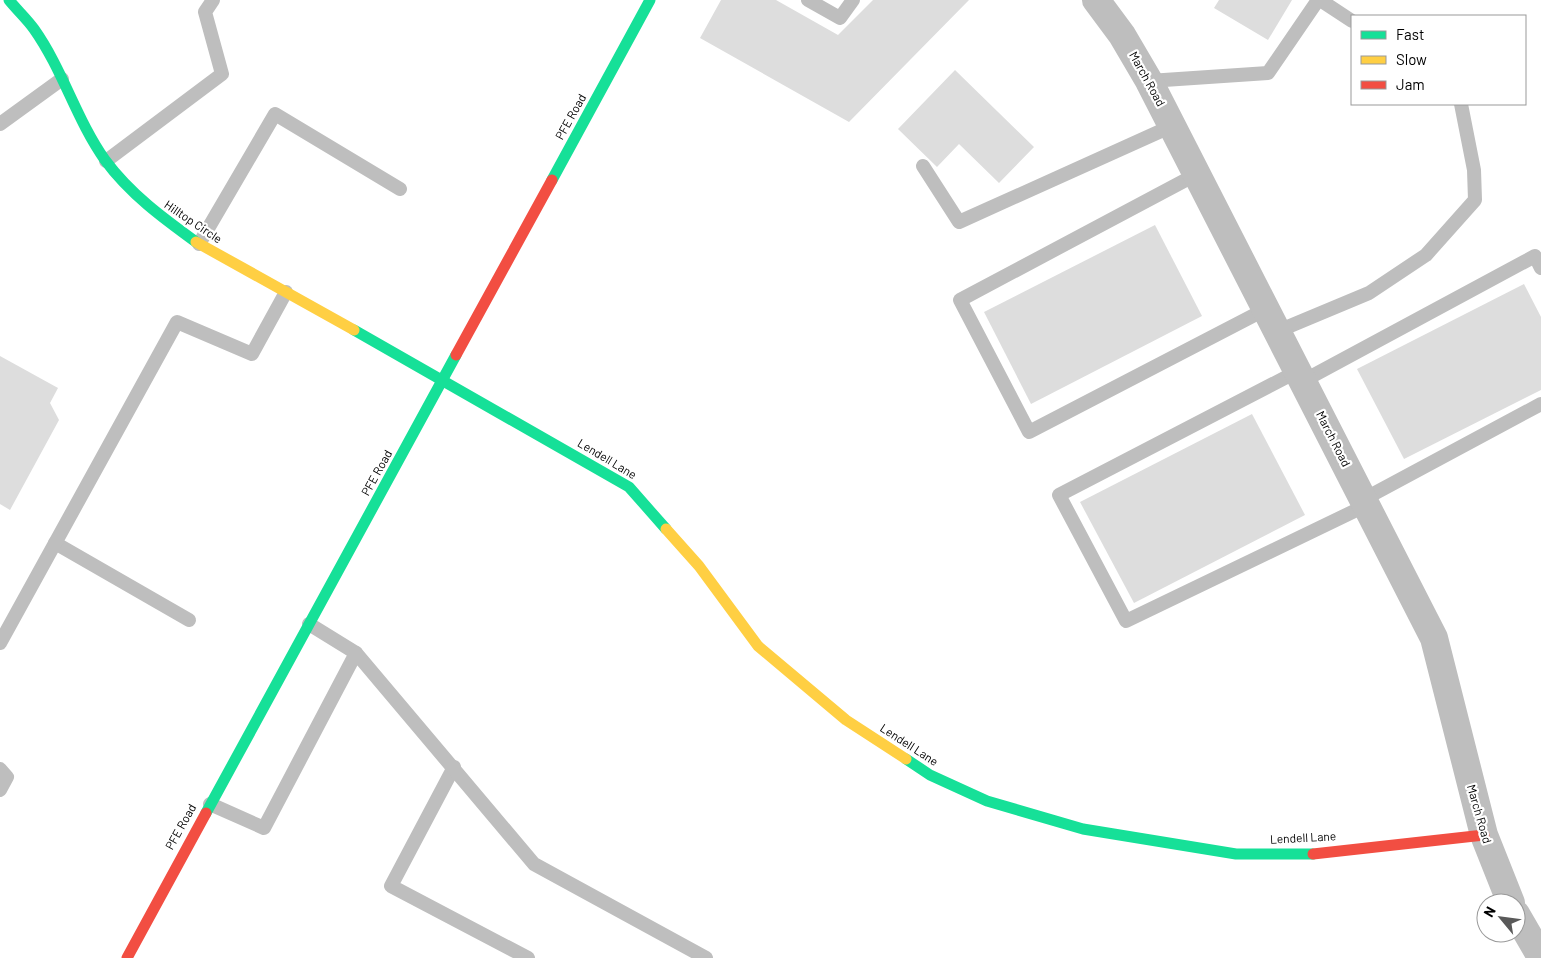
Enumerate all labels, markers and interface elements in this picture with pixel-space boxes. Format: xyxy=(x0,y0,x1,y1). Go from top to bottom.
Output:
legend xyxy=(1351,15,1526,105)
text: Fast xyxy=(1396,25,1424,43)
street label: March Road xyxy=(1127,49,1169,108)
text: Slow xyxy=(1396,50,1427,68)
text: Jam xyxy=(1396,75,1425,93)
street label: PFE Road xyxy=(552,91,588,142)
street label: Hilltop Circle xyxy=(162,197,225,245)
street label: March Road xyxy=(1314,408,1354,469)
street label: Lendell Lane xyxy=(576,435,639,481)
street label: PFE Road xyxy=(358,447,394,498)
street label: Lendell Lane xyxy=(878,720,941,768)
street label: March Road xyxy=(1465,783,1495,845)
street label: PFE Road xyxy=(162,801,198,852)
street label: Lendell Lane xyxy=(1270,828,1336,846)
north arrow xyxy=(1476,893,1526,943)
text: N xyxy=(1480,903,1499,920)

